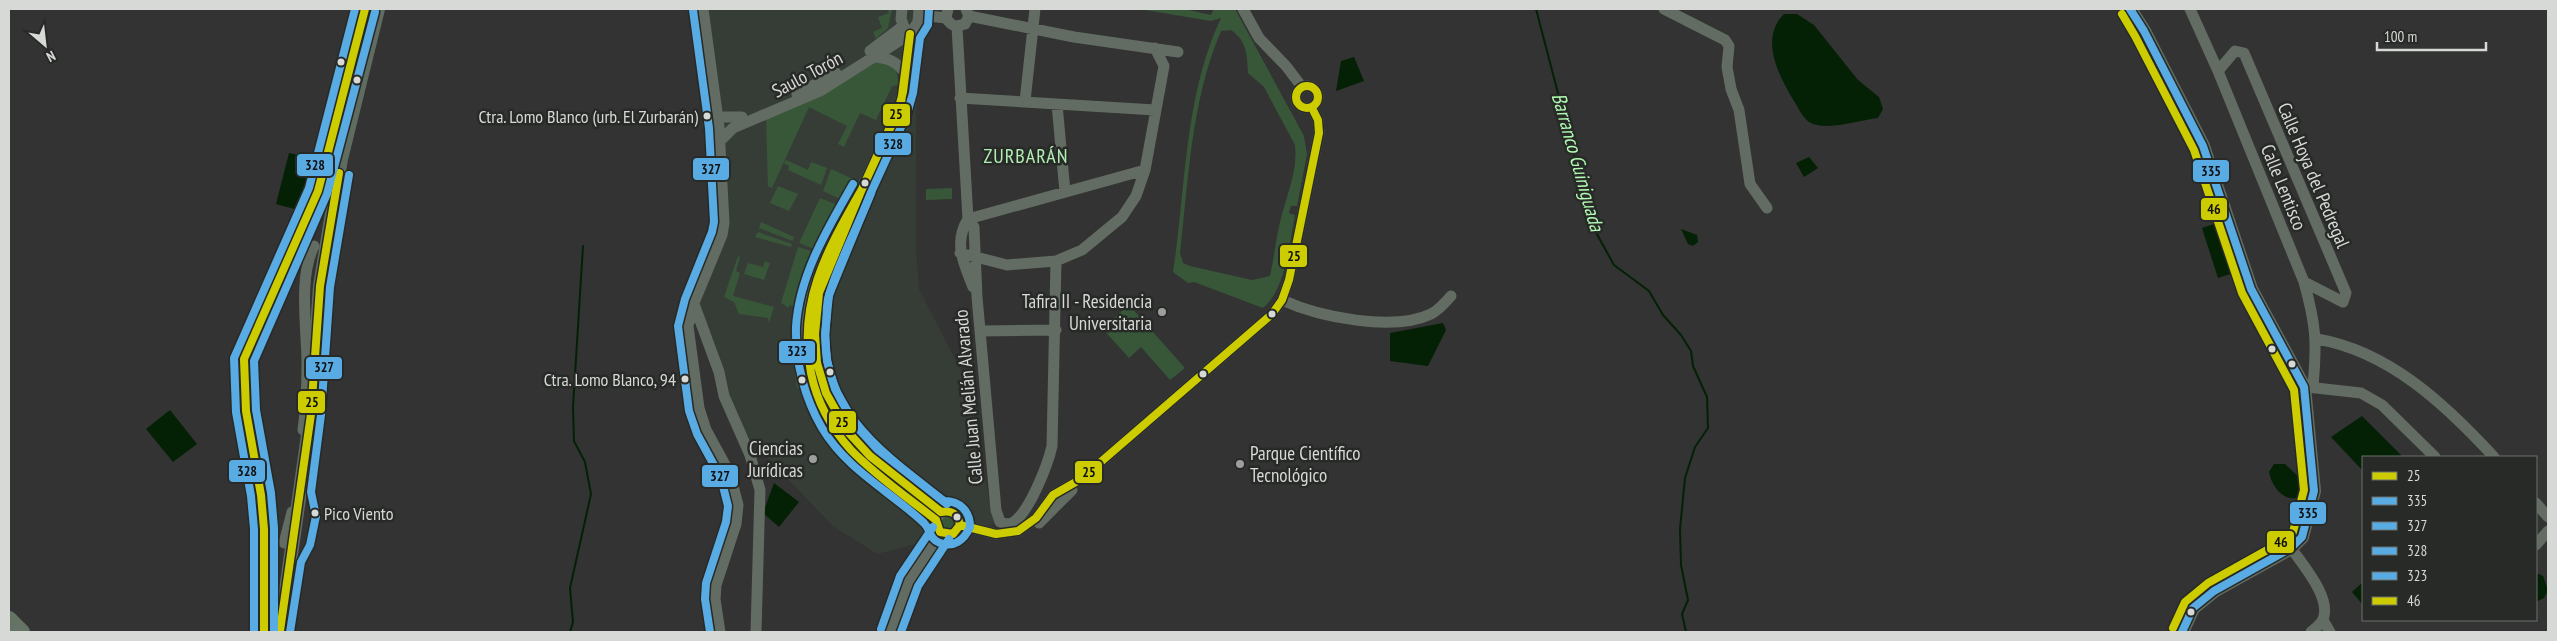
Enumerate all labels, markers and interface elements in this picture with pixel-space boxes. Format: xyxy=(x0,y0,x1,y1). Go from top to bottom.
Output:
north arrow xyxy=(20,20,70,70)
scale bar xyxy=(2377,20,2486,52)
text: 100 m xyxy=(2384,27,2417,46)
street label: Saulo Torón xyxy=(768,45,846,103)
text: N xyxy=(44,47,59,66)
unlabelled marker xyxy=(336,57,346,67)
unlabelled marker xyxy=(352,75,362,85)
water label: Barranco Guiniguada xyxy=(1546,90,1610,235)
street label: Calle Hoya del Pedregal xyxy=(2273,99,2356,252)
line badge: 25 xyxy=(882,103,911,127)
place label: Ctra. Lomo Blanco (urb. El Zurbarán) xyxy=(479,105,699,128)
text: 25 xyxy=(889,105,903,123)
marker: Ctra. Lomo Blanco (urb. El Zurbarán) xyxy=(702,111,712,121)
line badge: 328 xyxy=(874,132,912,156)
text: 328 xyxy=(883,135,903,153)
street label: Calle Lentisco xyxy=(2256,141,2312,233)
district label: ZURBARÁN xyxy=(983,143,1069,169)
line badge: 328 xyxy=(296,153,334,177)
text: 328 xyxy=(305,156,325,174)
line badge: 327 xyxy=(692,157,730,181)
line badge: 335 xyxy=(2192,159,2230,183)
text: 327 xyxy=(701,160,721,178)
text: 335 xyxy=(2201,162,2221,180)
unlabelled marker xyxy=(860,178,870,188)
line badge: 46 xyxy=(2200,197,2228,221)
text: 46 xyxy=(2207,200,2221,218)
line badge: 25 xyxy=(1279,244,1308,268)
text: 25 xyxy=(1287,247,1301,265)
place label: Tafira II - Residencia Universitaria xyxy=(1022,289,1152,335)
marker: Tafira II - Residencia Universitaria xyxy=(1156,306,1168,318)
street label: Calle Juan Melián Alvarado xyxy=(948,309,988,485)
unlabelled marker xyxy=(1267,309,1277,319)
line badge: 323 xyxy=(778,340,816,364)
text: 323 xyxy=(787,342,807,360)
unlabelled marker xyxy=(2267,344,2277,354)
line badge: 327 xyxy=(305,356,343,380)
text: 327 xyxy=(314,358,334,376)
unlabelled marker xyxy=(2287,359,2297,369)
unlabelled marker xyxy=(825,367,835,377)
place label: Ctra. Lomo Blanco, 94 xyxy=(544,368,676,391)
unlabelled marker xyxy=(1198,369,1208,379)
marker: Ctra. Lomo Blanco, 94 xyxy=(680,374,690,384)
unlabelled marker xyxy=(797,375,807,385)
line badge: 25 xyxy=(297,390,326,414)
text: 25 xyxy=(305,393,319,411)
line badge: 25 xyxy=(828,410,857,434)
text: 25 xyxy=(835,413,849,431)
place label: Ciencias Jurídicas xyxy=(747,436,803,482)
place label: Parque Científico Tecnológico xyxy=(1250,441,1361,487)
marker: Ciencias Jurídicas xyxy=(807,453,819,465)
legend xyxy=(2362,456,2537,621)
marker: Parque Científico Tecnológico xyxy=(1234,458,1246,470)
line badge: 328 xyxy=(228,459,266,483)
line badge: 25 xyxy=(1074,460,1103,484)
text: 328 xyxy=(237,462,257,480)
text: 25 xyxy=(1082,463,1096,481)
line badge: 327 xyxy=(701,464,739,488)
text: 25 xyxy=(2407,466,2421,485)
text: 327 xyxy=(710,467,730,485)
text: 335 xyxy=(2407,491,2427,510)
line badge: 335 xyxy=(2289,501,2327,525)
place label: Pico Viento xyxy=(324,502,394,525)
text: 335 xyxy=(2298,504,2318,522)
marker: Pico Viento xyxy=(310,508,320,518)
unlabelled marker xyxy=(952,512,962,522)
text: 327 xyxy=(2407,516,2427,535)
line badge: 46 xyxy=(2266,530,2295,554)
text: 46 xyxy=(2274,533,2288,551)
text: 328 xyxy=(2407,541,2427,560)
text: 323 xyxy=(2407,566,2427,585)
text: 46 xyxy=(2407,591,2421,610)
unlabelled marker xyxy=(2186,607,2196,617)

